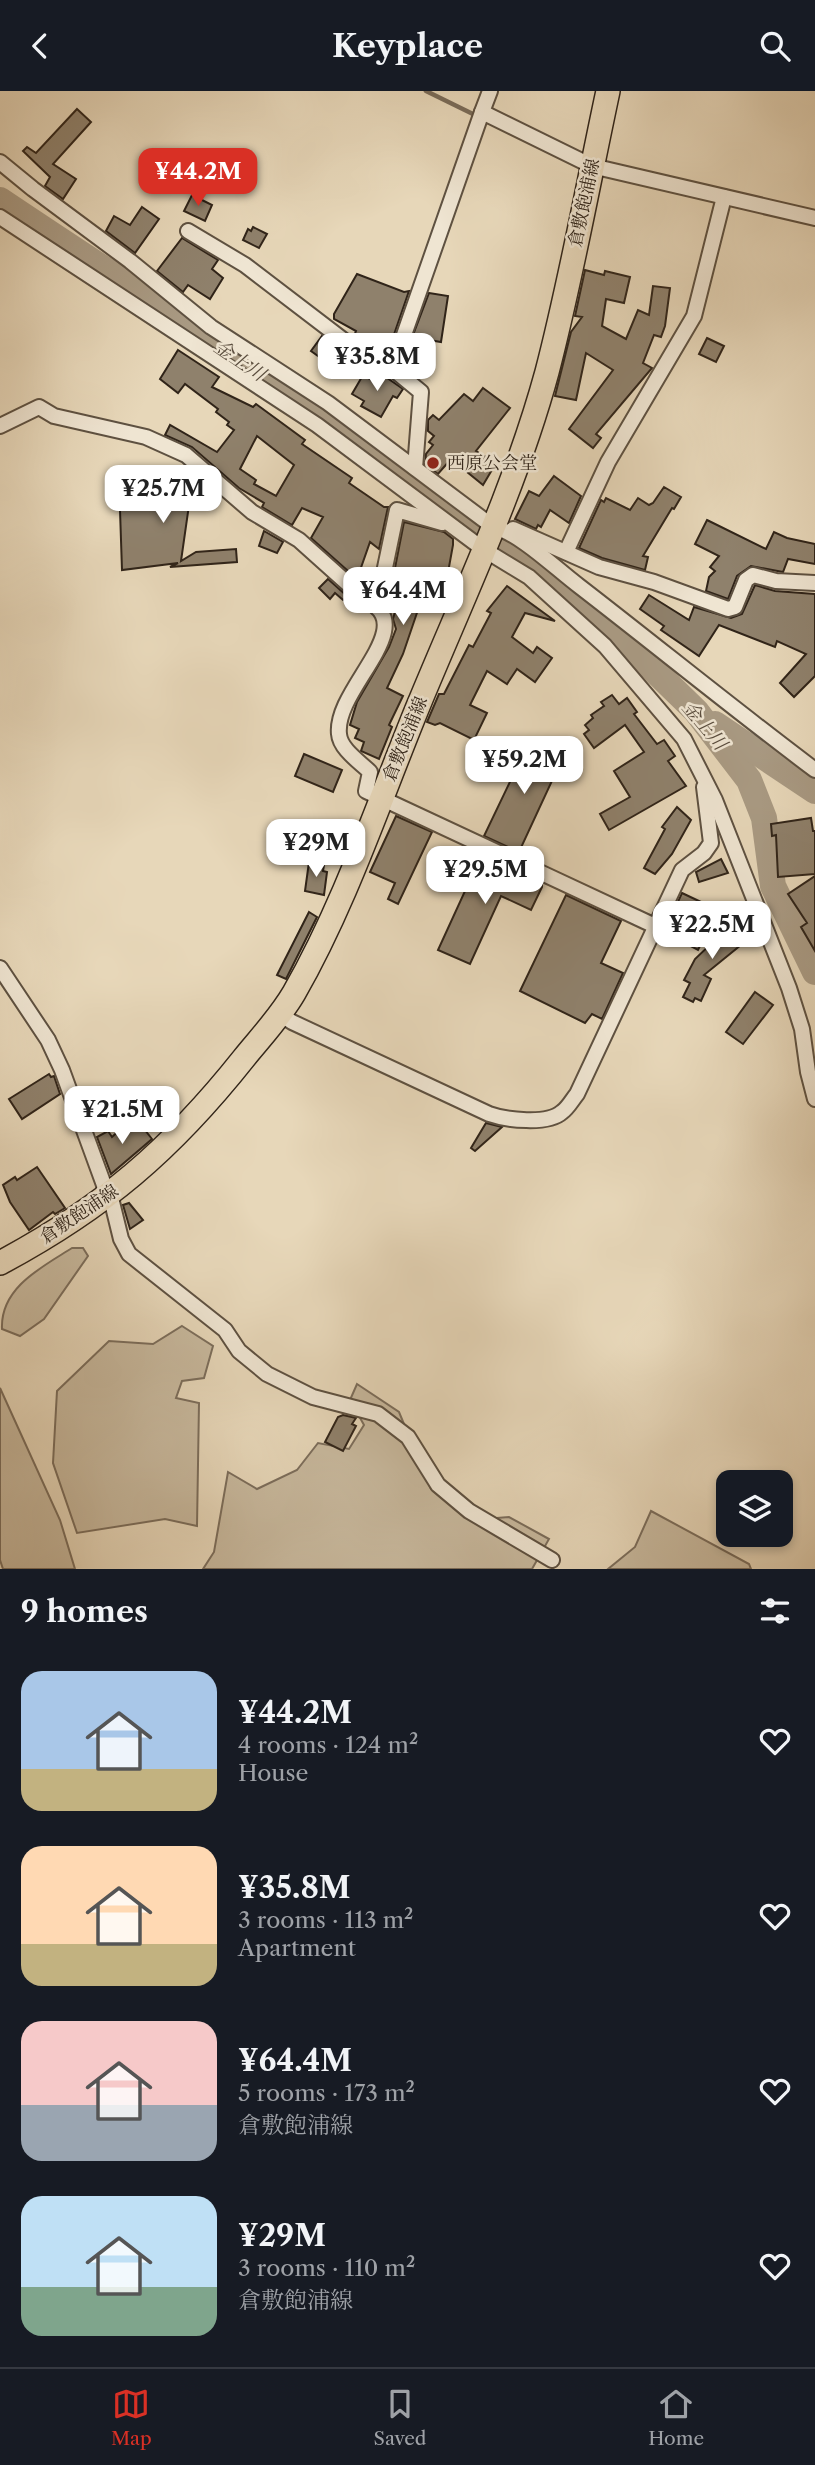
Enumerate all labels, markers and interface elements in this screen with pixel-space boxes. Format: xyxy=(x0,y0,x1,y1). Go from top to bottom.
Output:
text: Keyplace xyxy=(332,26,483,65)
icon: back xyxy=(21,27,59,65)
icon: search xyxy=(756,27,794,65)
pin: ¥44.2M xyxy=(141,149,255,208)
text: ¥44.2M xyxy=(154,157,242,185)
street label: 倉敷飽浦線 xyxy=(564,157,604,249)
pin: ¥35.8M xyxy=(320,334,434,393)
water label: 金上川 xyxy=(210,335,271,387)
text: ¥35.8M xyxy=(334,342,420,370)
place label: 西原公会堂 xyxy=(447,452,537,474)
marker: 西原公会堂 xyxy=(425,455,441,471)
pin: ¥25.7M xyxy=(106,465,220,525)
text: ¥25.7M xyxy=(121,474,205,502)
pin: ¥64.4M xyxy=(346,567,460,627)
text: ¥64.4M xyxy=(359,576,447,604)
street label: 倉敷飽浦線 xyxy=(378,693,432,785)
water label: 金上川 xyxy=(677,696,733,756)
pin: ¥59.2M xyxy=(467,737,581,796)
text: ¥59.2M xyxy=(481,745,567,773)
pin: ¥29M xyxy=(275,819,357,879)
text: ¥29M xyxy=(282,828,350,856)
pin: ¥29.5M xyxy=(428,847,542,906)
text: ¥29.5M xyxy=(442,855,528,883)
pin: ¥22.5M xyxy=(655,901,769,961)
text: ¥22.5M xyxy=(669,910,755,938)
pin: ¥21.5M xyxy=(65,1087,179,1146)
text: ¥21.5M xyxy=(80,1095,164,1123)
street label: 倉敷飽浦線 xyxy=(36,1180,122,1248)
map controls xyxy=(716,1470,793,1547)
button: layers xyxy=(716,1470,793,1547)
icon: filters xyxy=(756,1592,794,1630)
text: 9 homes xyxy=(21,1593,148,1630)
text: ¥44.2M xyxy=(238,1694,352,1731)
icon: home xyxy=(77,1699,161,1783)
icon: heart xyxy=(756,1722,794,1760)
text: 4 rooms · 124 m² xyxy=(238,1731,418,1759)
text: House xyxy=(238,1759,308,1787)
text: ¥35.8M xyxy=(238,1869,351,1906)
icon: home xyxy=(77,1874,161,1958)
icon: heart xyxy=(756,1897,794,1935)
text: 3 rooms · 113 m² xyxy=(238,1906,414,1934)
text: Apartment xyxy=(238,1934,356,1962)
text: ¥64.4M xyxy=(238,2042,352,2079)
icon: home xyxy=(77,2049,161,2133)
icon: heart xyxy=(756,2072,794,2110)
text: 5 rooms · 173 m² xyxy=(238,2079,415,2107)
text: 倉敷飽浦線 xyxy=(238,2111,353,2139)
text: ¥29M xyxy=(238,2217,326,2254)
icon: home xyxy=(77,2224,161,2308)
icon: heart xyxy=(756,2247,794,2285)
text: 3 rooms · 110 m² xyxy=(238,2254,415,2282)
text: 倉敷飽浦線 xyxy=(238,2286,353,2314)
tab: Map xyxy=(111,2385,152,2450)
tab: Saved xyxy=(374,2385,426,2450)
tab: Home xyxy=(648,2385,704,2450)

